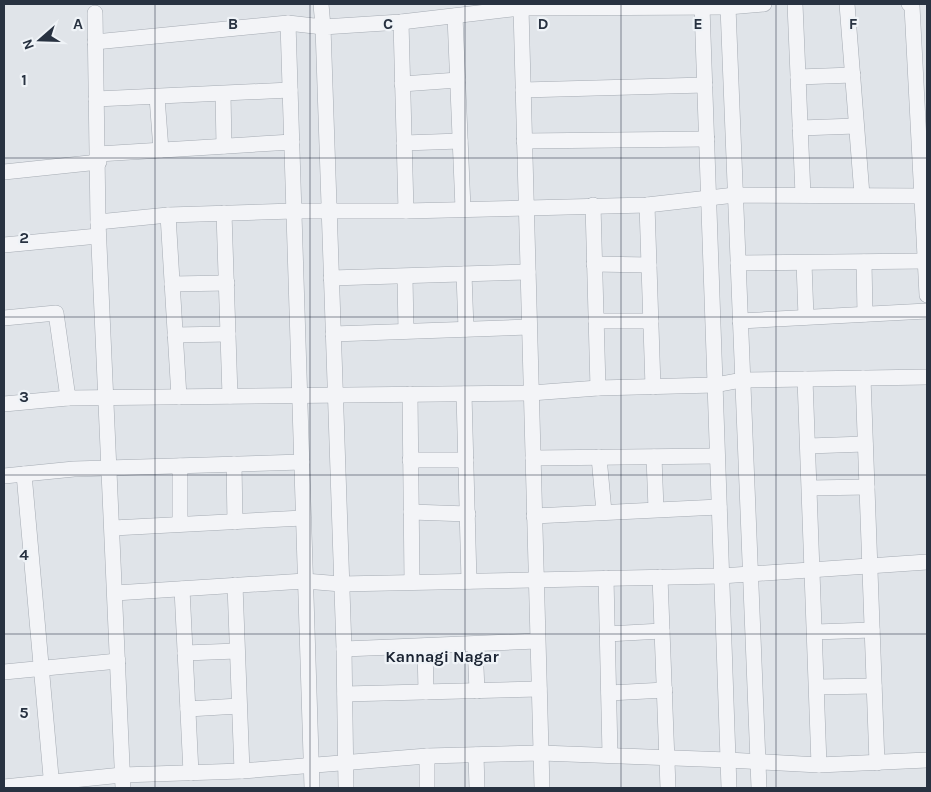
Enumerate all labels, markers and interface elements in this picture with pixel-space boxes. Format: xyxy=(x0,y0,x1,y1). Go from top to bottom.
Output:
text: A xyxy=(73,14,83,33)
text: B xyxy=(228,14,238,33)
text: C xyxy=(383,14,393,33)
text: D xyxy=(538,14,549,33)
text: E xyxy=(693,14,703,33)
text: F xyxy=(849,14,858,33)
north arrow xyxy=(15,15,65,65)
text: N xyxy=(19,37,38,52)
text: 1 xyxy=(21,70,27,89)
text: 2 xyxy=(19,228,29,247)
text: 3 xyxy=(19,387,29,406)
text: 4 xyxy=(19,545,29,564)
district label: Kannagi Nagar xyxy=(385,647,499,666)
text: 5 xyxy=(19,703,29,722)

